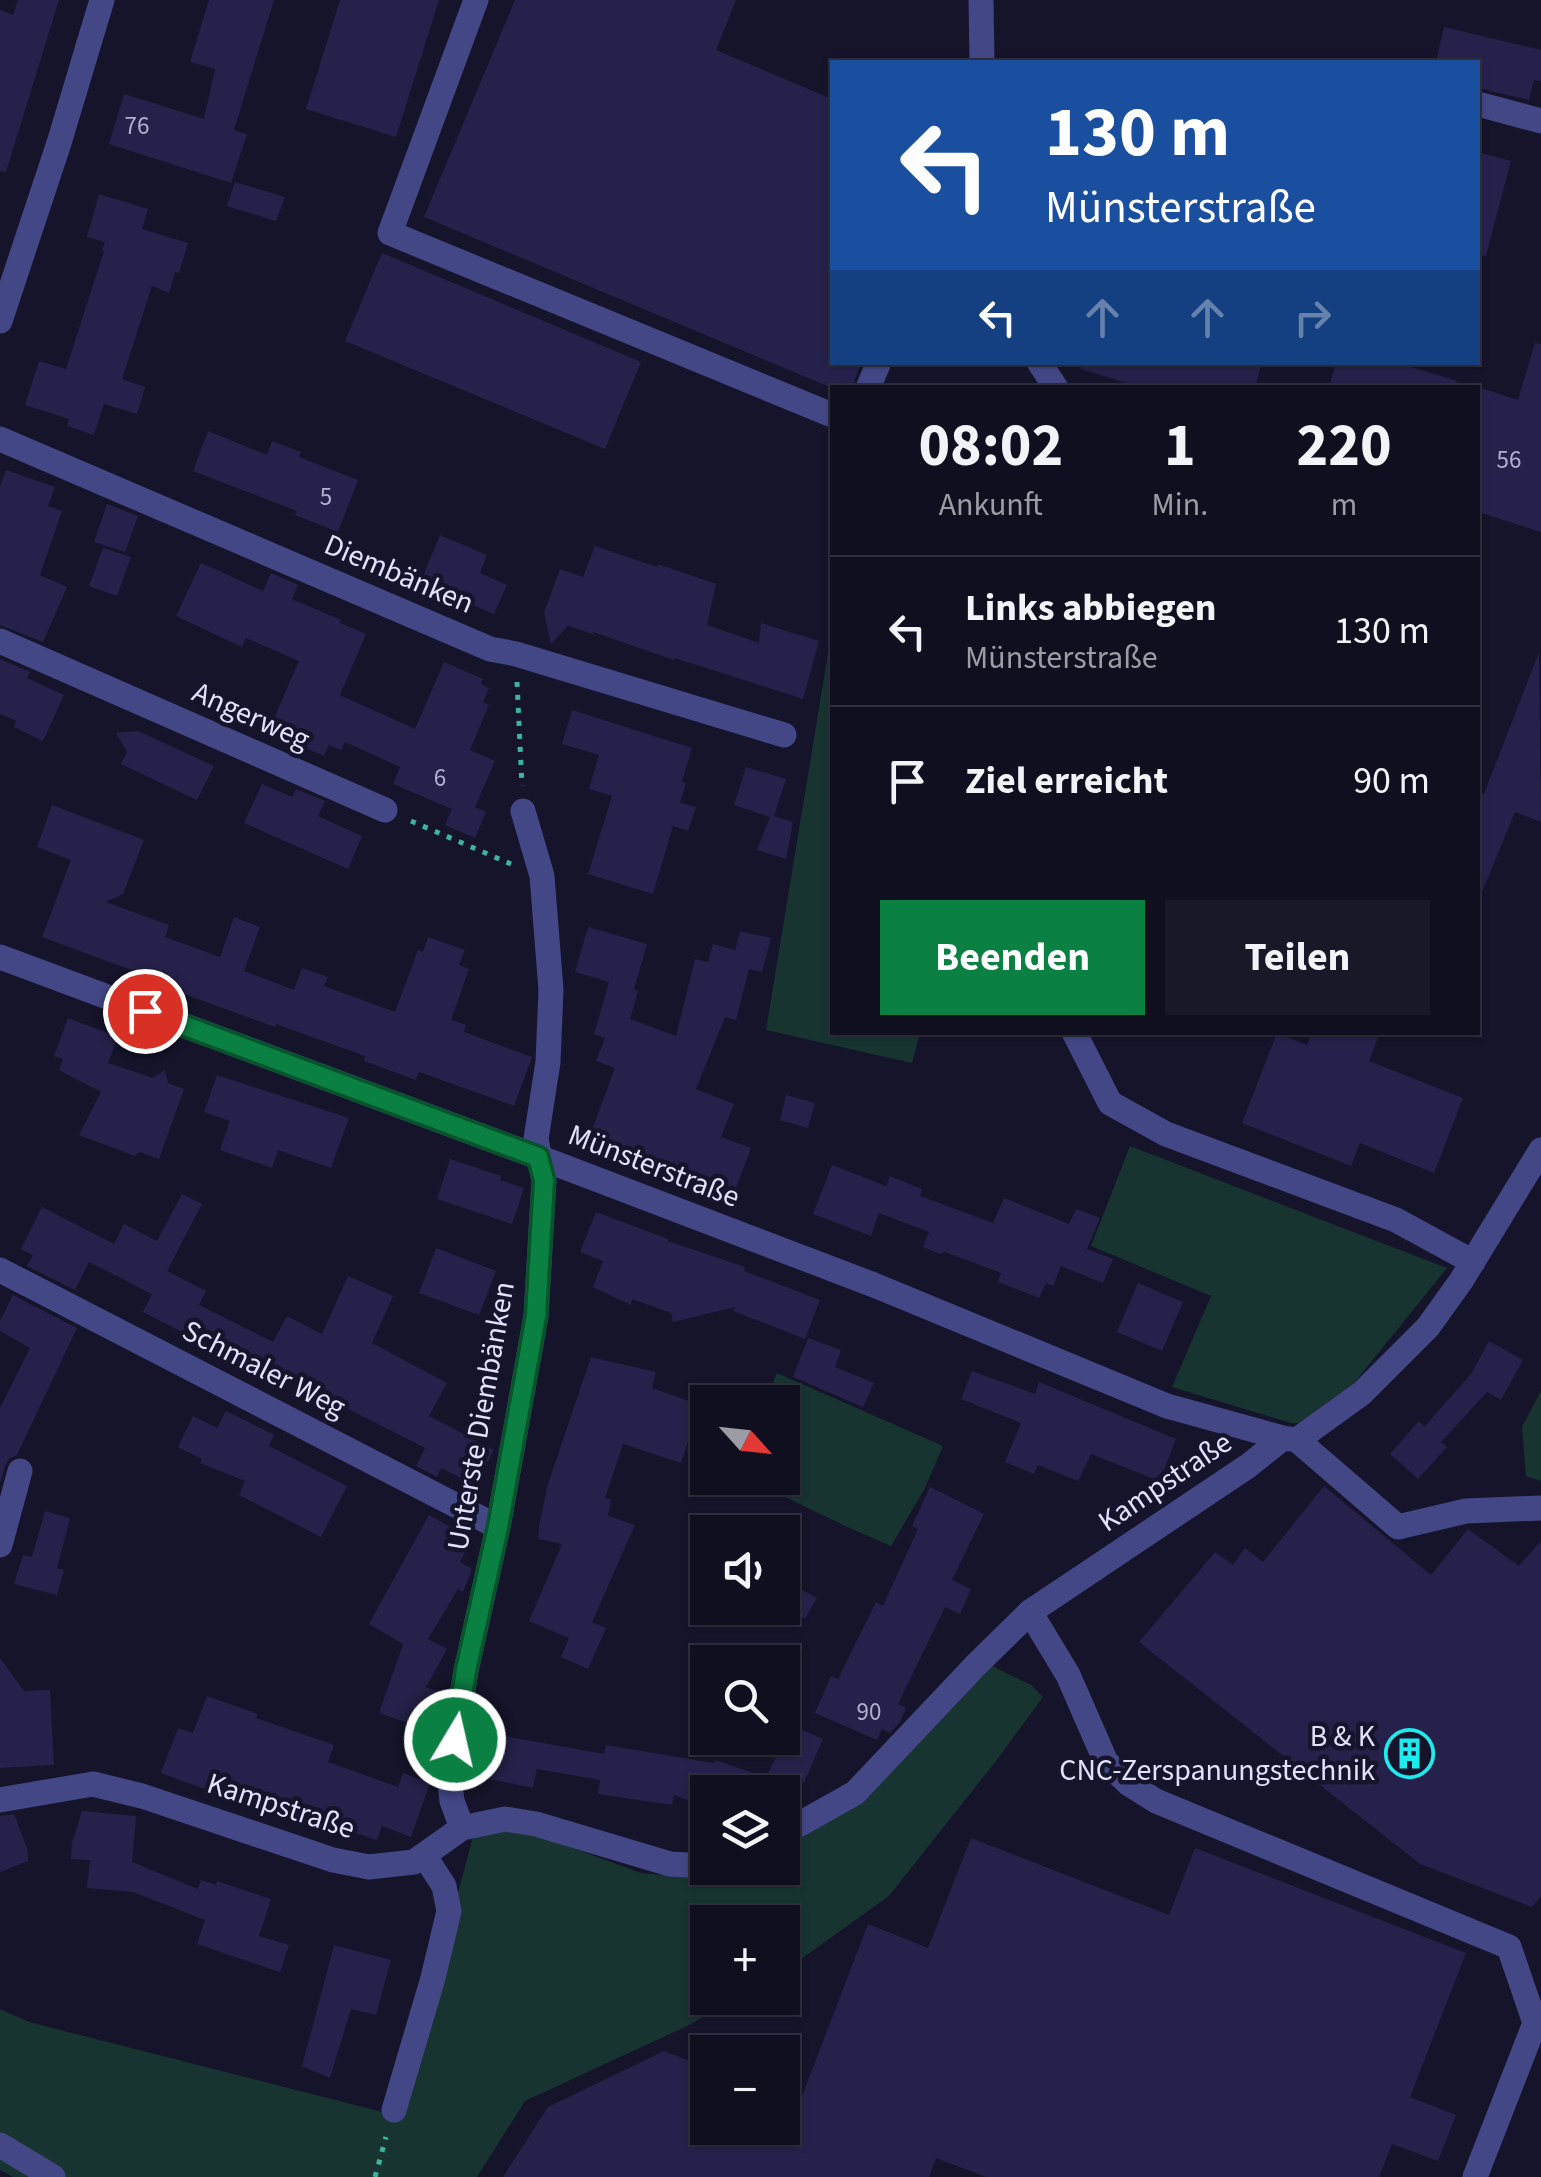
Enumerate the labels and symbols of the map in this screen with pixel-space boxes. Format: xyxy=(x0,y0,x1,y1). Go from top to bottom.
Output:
house number: 76 xyxy=(125,108,149,144)
house number: 56 xyxy=(1497,442,1521,478)
house number: 5 xyxy=(320,479,332,515)
street label: Diembänken xyxy=(317,523,481,625)
street label: Angerweg xyxy=(185,671,317,761)
house number: 6 xyxy=(434,760,446,796)
pin xyxy=(103,969,188,1054)
street label: Münsterstraße xyxy=(562,1114,746,1218)
street label: Unterste Diembänken xyxy=(436,1278,526,1554)
street label: Schmaler Weg xyxy=(175,1309,353,1429)
north arrow xyxy=(690,1385,800,1495)
street label: Kampstraße xyxy=(1090,1421,1240,1543)
position arrow xyxy=(403,1688,507,1792)
house number: 90 xyxy=(857,1694,881,1730)
place label: B & K CNC-Zerspanungstechnik xyxy=(1059,1715,1376,1792)
building icon: B & K CNC-Zerspanungstechnik xyxy=(1384,1727,1436,1779)
street label: Kampstraße xyxy=(202,1762,360,1850)

